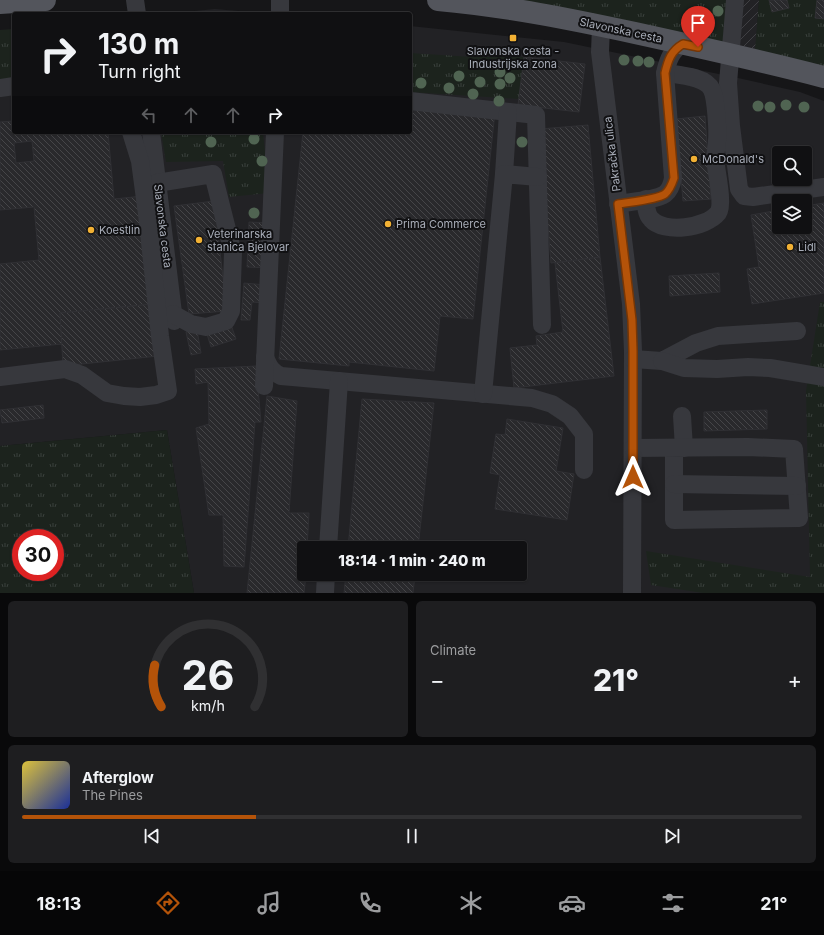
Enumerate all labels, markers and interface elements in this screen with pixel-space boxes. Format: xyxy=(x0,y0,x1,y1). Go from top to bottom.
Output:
pin xyxy=(681,6,715,47)
icon: arrive xyxy=(687,12,709,34)
street label: Slavonska cesta xyxy=(578,14,664,46)
text: 130 m xyxy=(98,27,179,61)
icon: right xyxy=(32,28,84,80)
marker: Slavonska cesta - Industrijska zona xyxy=(508,33,518,43)
place label: Slavonska cesta - Industrijska zona xyxy=(467,44,559,71)
text: Turn right xyxy=(98,61,181,82)
icon: left xyxy=(138,104,160,126)
icon: ahead xyxy=(180,104,202,126)
icon: ahead xyxy=(222,104,244,126)
icon: right xyxy=(264,104,286,126)
street label: Pakračka ulica xyxy=(600,116,624,192)
map controls xyxy=(772,146,812,234)
button: search xyxy=(772,146,812,186)
place label: McDonald's xyxy=(702,152,764,166)
marker: McDonald's xyxy=(689,154,699,164)
street label: Slavonska cesta xyxy=(151,183,175,269)
button: layers xyxy=(772,194,812,234)
place label: Prima Commerce xyxy=(396,217,486,231)
marker: Prima Commerce xyxy=(383,219,393,229)
place label: Koestlin xyxy=(99,223,140,237)
marker: Koestlin xyxy=(86,225,96,235)
place label: Veterinarska stanica Bjelovar xyxy=(207,227,289,254)
marker: Veterinarska stanica Bjelovar xyxy=(194,235,204,245)
place label: Lidl xyxy=(798,240,816,254)
marker: Lidl xyxy=(785,242,795,252)
position arrow xyxy=(612,456,654,498)
speed limit sign: 30 xyxy=(12,529,64,581)
text: 18:14 · 1 min · 240 m xyxy=(338,551,486,570)
text: Climate xyxy=(430,642,476,658)
text: 26 xyxy=(181,650,235,700)
text: 21° xyxy=(593,662,639,698)
text: − xyxy=(430,667,445,693)
text: + xyxy=(787,667,802,693)
text: km/h xyxy=(191,697,225,714)
text: Afterglow xyxy=(82,768,154,787)
text: The Pines xyxy=(82,787,143,803)
icon: previous xyxy=(141,825,163,847)
icon: pause xyxy=(401,825,423,847)
icon: next xyxy=(661,825,683,847)
icon: directions xyxy=(154,889,182,917)
icon: music xyxy=(255,889,283,917)
icon: phone xyxy=(356,889,384,917)
icon: climate xyxy=(457,889,485,917)
icon: car xyxy=(558,889,586,917)
icon: filters xyxy=(659,889,687,917)
text: 18:13 xyxy=(36,893,81,914)
text: 21° xyxy=(760,893,788,914)

